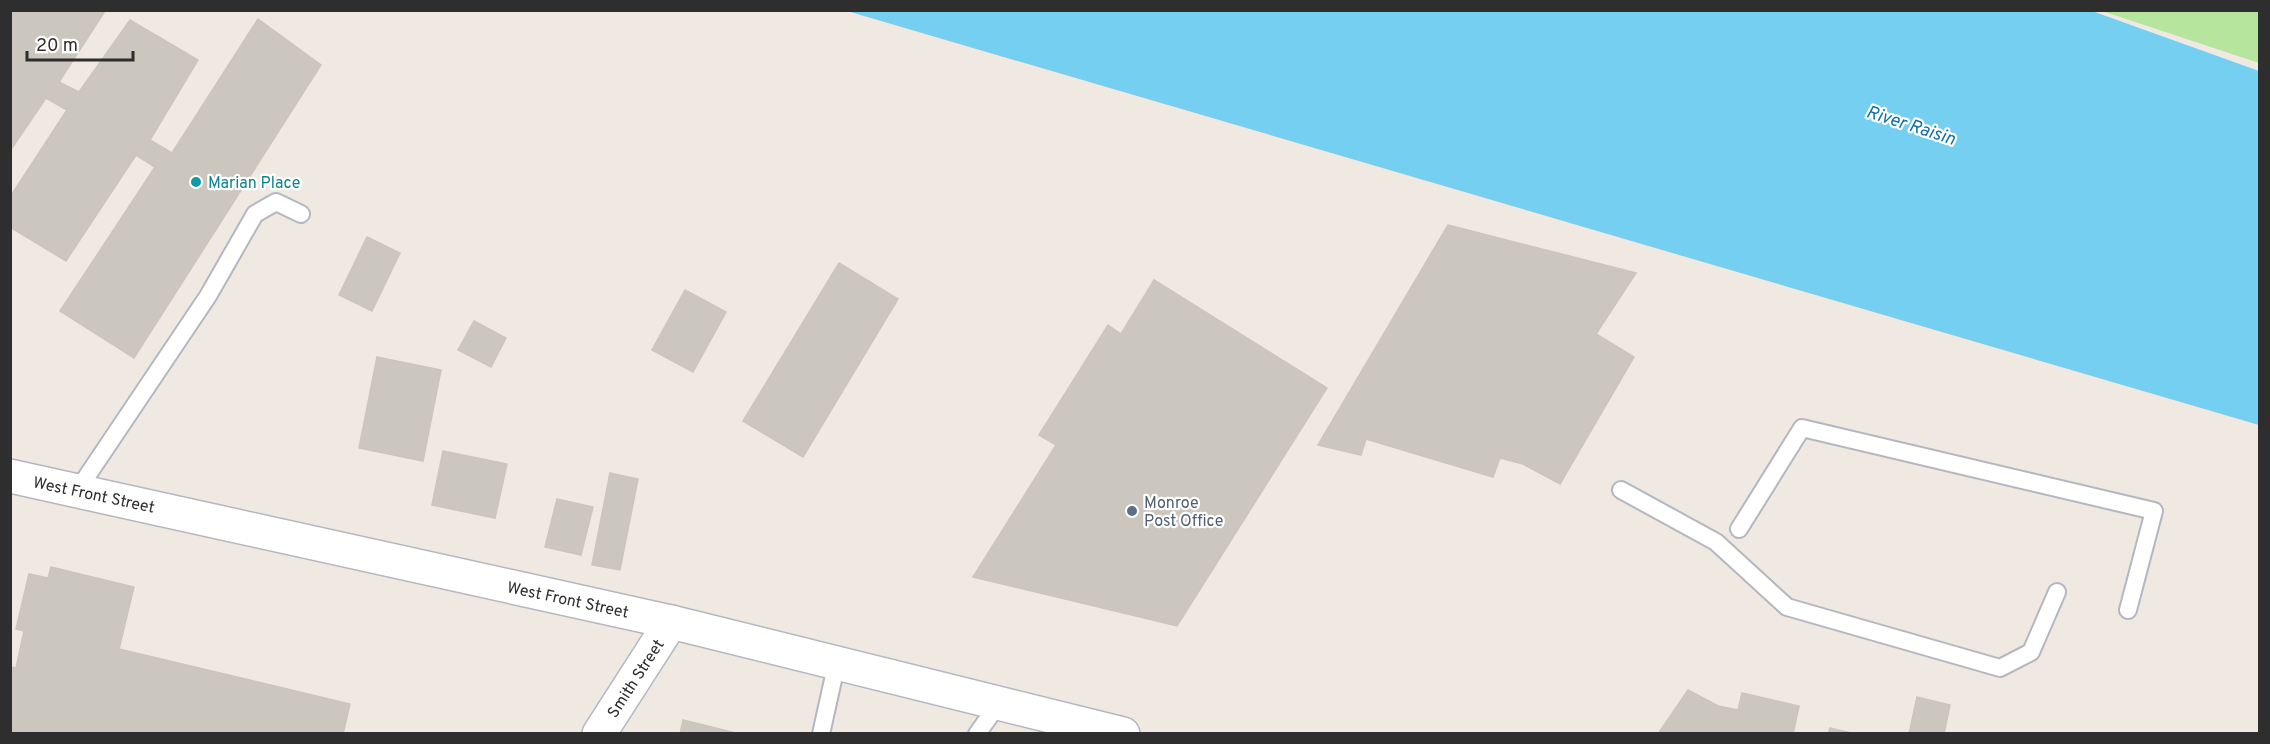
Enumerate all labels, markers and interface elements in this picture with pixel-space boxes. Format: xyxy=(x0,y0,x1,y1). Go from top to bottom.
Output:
scale bar xyxy=(27,24,134,62)
text: 20 m xyxy=(36,35,78,58)
water label: River Raisin xyxy=(1863,101,1958,152)
place label: Marian Place xyxy=(208,174,300,194)
marker: Marian Place xyxy=(189,175,203,189)
street label: West Front Street xyxy=(31,473,156,519)
place label: Monroe Post Office xyxy=(1144,494,1223,532)
marker: Monroe Post Office xyxy=(1125,504,1139,518)
street label: West Front Street xyxy=(505,578,630,624)
street label: Smith Street xyxy=(604,636,670,722)

